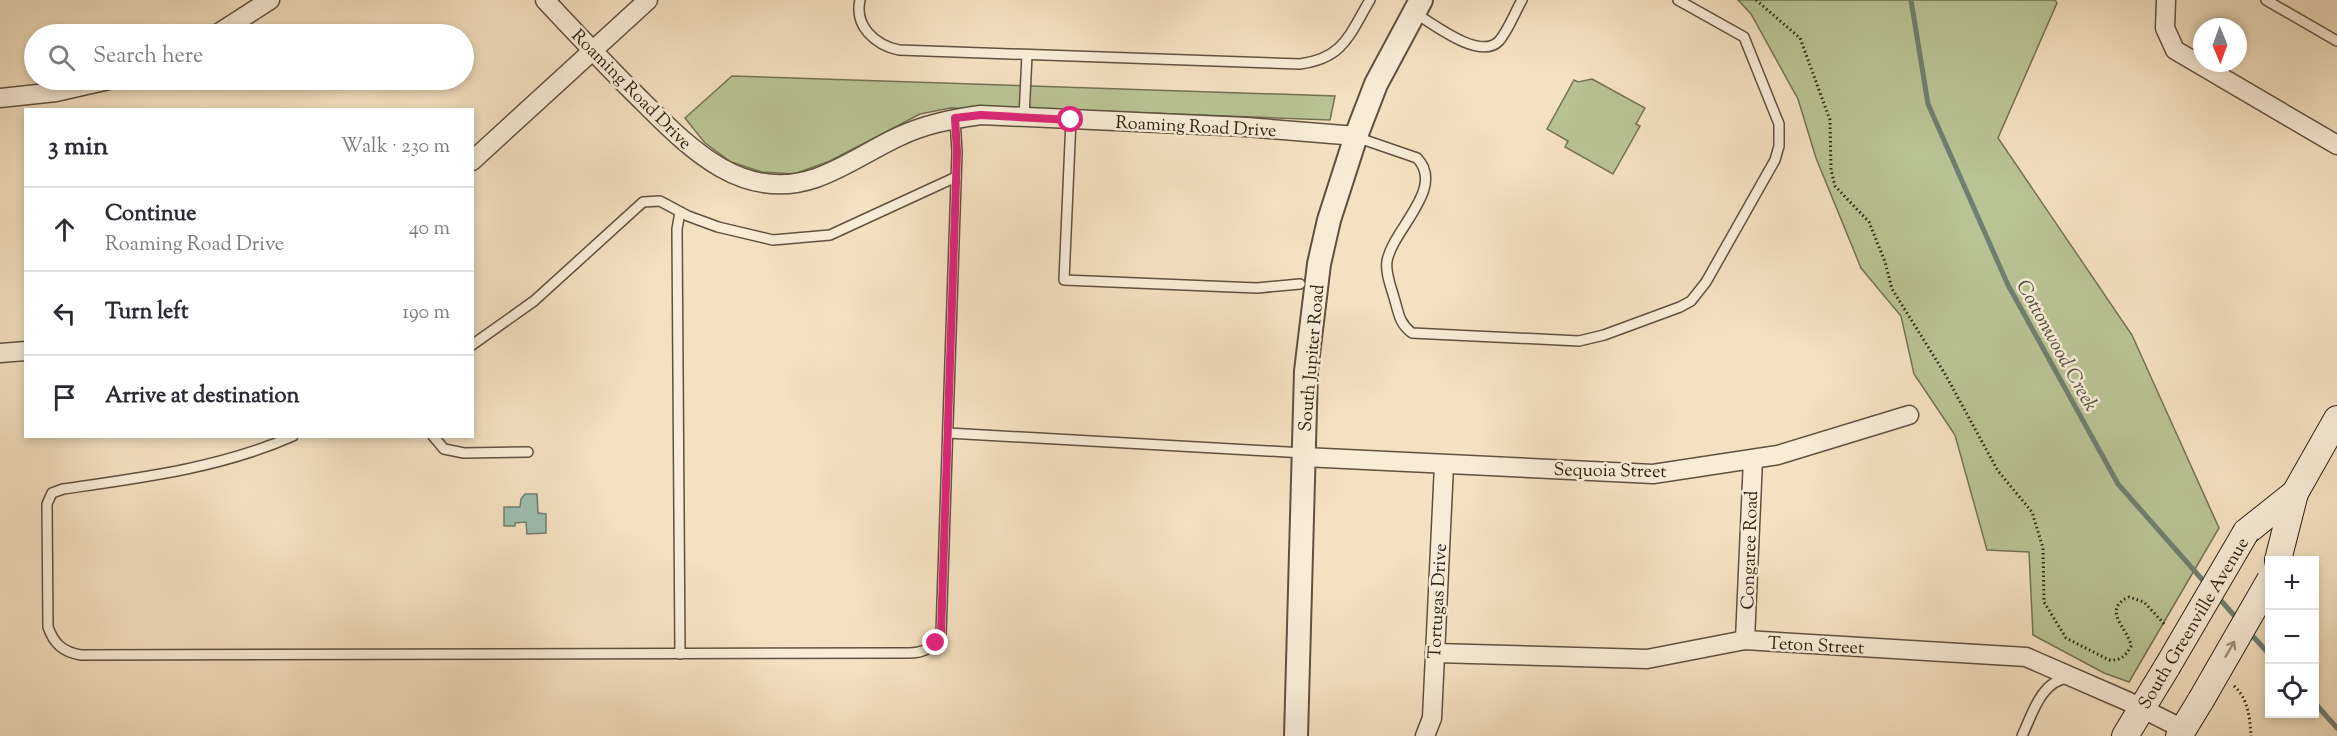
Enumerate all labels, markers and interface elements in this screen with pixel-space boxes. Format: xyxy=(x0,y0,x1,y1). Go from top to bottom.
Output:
north arrow xyxy=(2193,18,2247,72)
search box xyxy=(24,24,474,90)
street label: Roaming Road Drive xyxy=(564,24,697,157)
icon: search xyxy=(45,41,78,74)
text: Search here xyxy=(93,41,203,73)
route start xyxy=(1057,106,1083,132)
street label: Roaming Road Drive xyxy=(1115,111,1277,145)
text: 3 min xyxy=(48,129,108,166)
text: Walk · 230 m xyxy=(341,133,450,162)
text: Continue xyxy=(105,199,196,231)
icon: ahead xyxy=(48,213,81,246)
text: 40 m xyxy=(409,215,450,244)
text: Roaming Road Drive xyxy=(105,231,284,260)
water label: Cottonwood Creek xyxy=(2008,275,2104,417)
street label: South Jupiter Road xyxy=(1294,283,1332,433)
icon: left xyxy=(48,297,81,330)
text: Turn left xyxy=(105,297,188,329)
text: 190 m xyxy=(402,299,450,328)
icon: arrive xyxy=(48,381,81,414)
text: Arrive at destination xyxy=(105,381,300,413)
street label: Sequoia Street xyxy=(1553,458,1667,486)
street label: Congaree Road xyxy=(1736,490,1766,610)
street label: South Greenville Avenue xyxy=(2133,533,2256,715)
street label: Tortugas Drive xyxy=(1423,543,1455,659)
map controls xyxy=(2265,556,2319,718)
button: + xyxy=(2265,556,2319,610)
button: − xyxy=(2265,610,2319,664)
route end xyxy=(922,629,948,655)
street label: Teton Street xyxy=(1767,631,1865,663)
one-way arrow xyxy=(2224,641,2236,658)
button: locate xyxy=(2265,664,2319,718)

